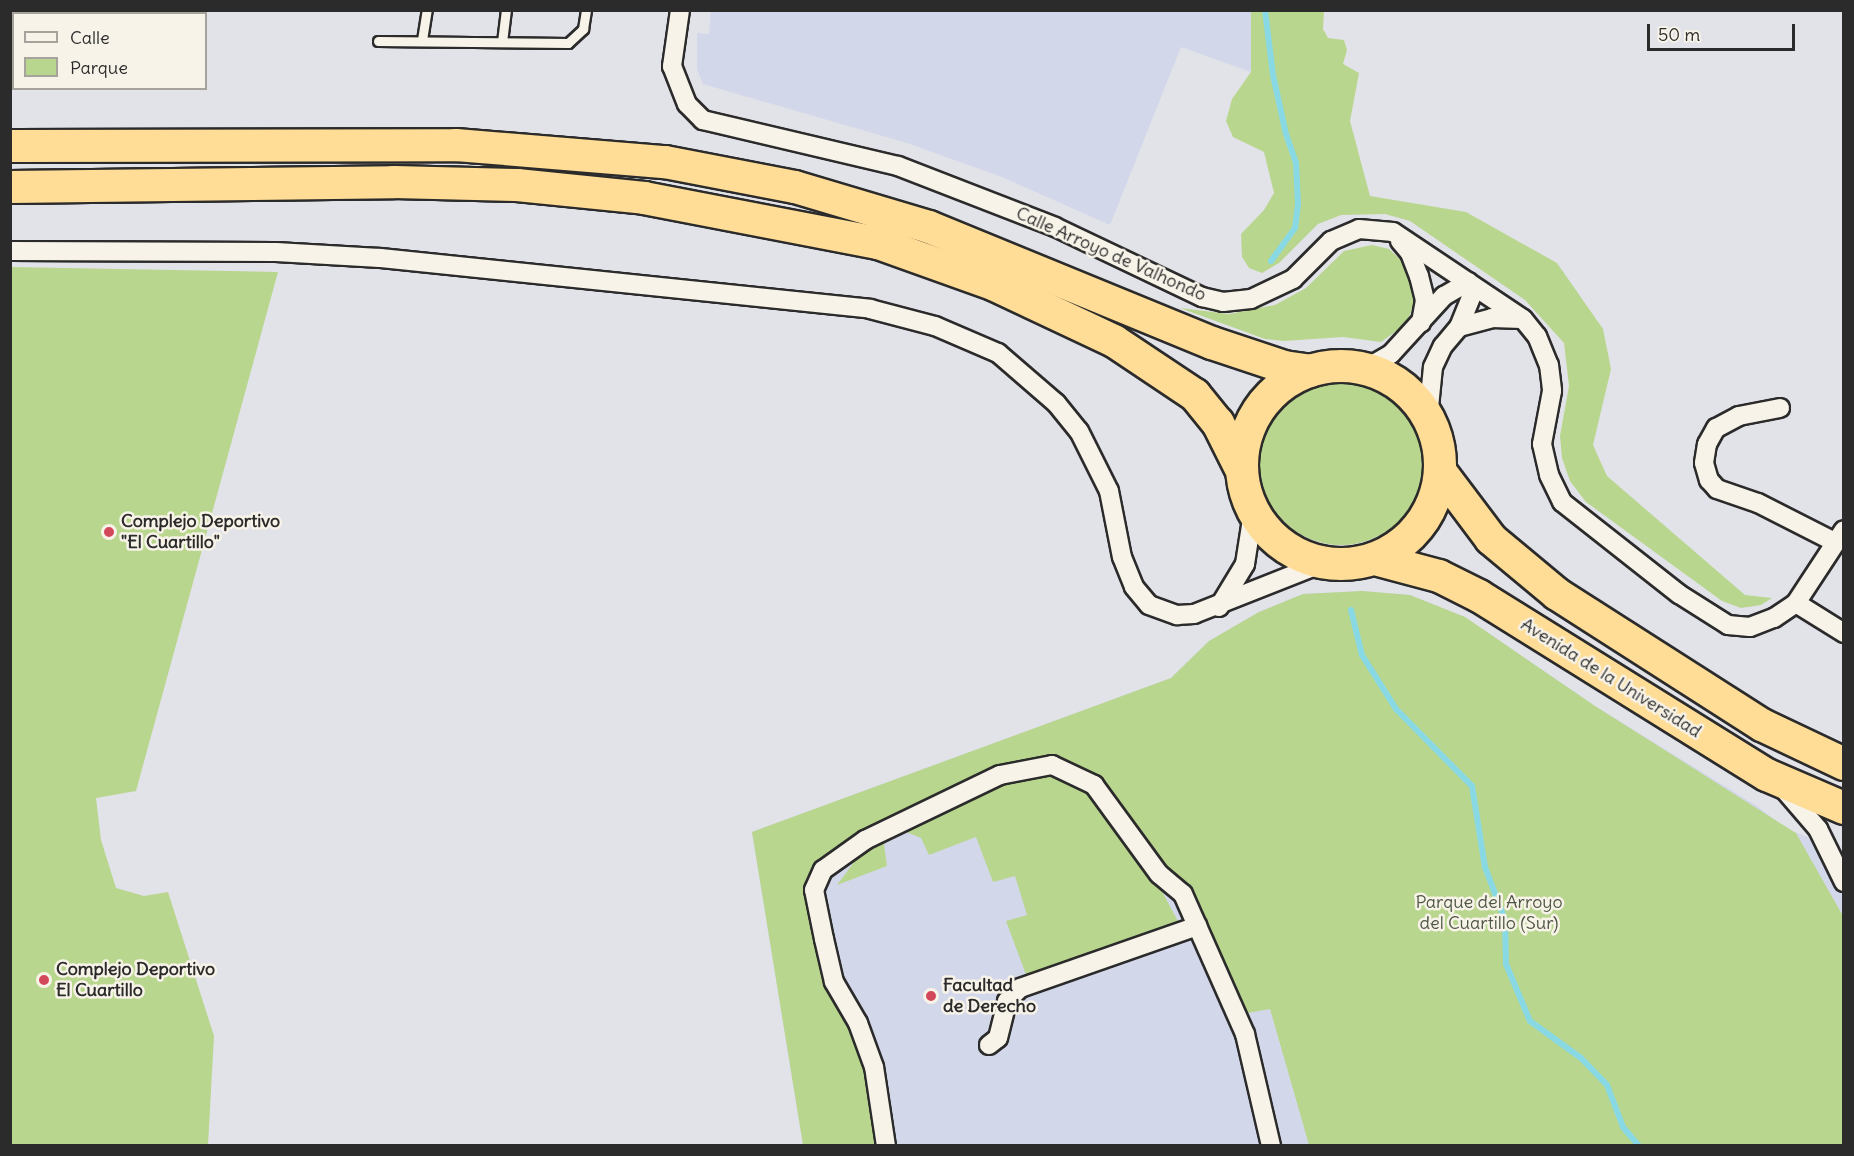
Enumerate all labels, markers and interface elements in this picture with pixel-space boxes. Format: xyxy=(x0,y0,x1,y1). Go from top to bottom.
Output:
legend xyxy=(12,12,207,90)
scale bar xyxy=(1650,12,1798,50)
text: 50 m xyxy=(1658,23,1700,46)
text: Calle xyxy=(70,26,110,49)
text: Parque xyxy=(70,56,128,79)
street label: Calle Arroyo de Valhondo xyxy=(1013,202,1209,306)
place label: Complejo Deportivo "El Cuartillo" xyxy=(121,511,280,554)
marker: Complejo Deportivo "El Cuartillo" xyxy=(102,525,116,539)
street label: Avenida de la Universidad xyxy=(1517,614,1705,742)
park label: Parque del Arroyo del Cuartillo (Sur) xyxy=(1415,892,1563,934)
place label: Complejo Deportivo El Cuartillo xyxy=(56,959,215,1002)
marker: Complejo Deportivo El Cuartillo xyxy=(37,973,51,987)
place label: Facultad de Derecho xyxy=(943,975,1036,1018)
marker: Facultad de Derecho xyxy=(924,989,938,1003)

